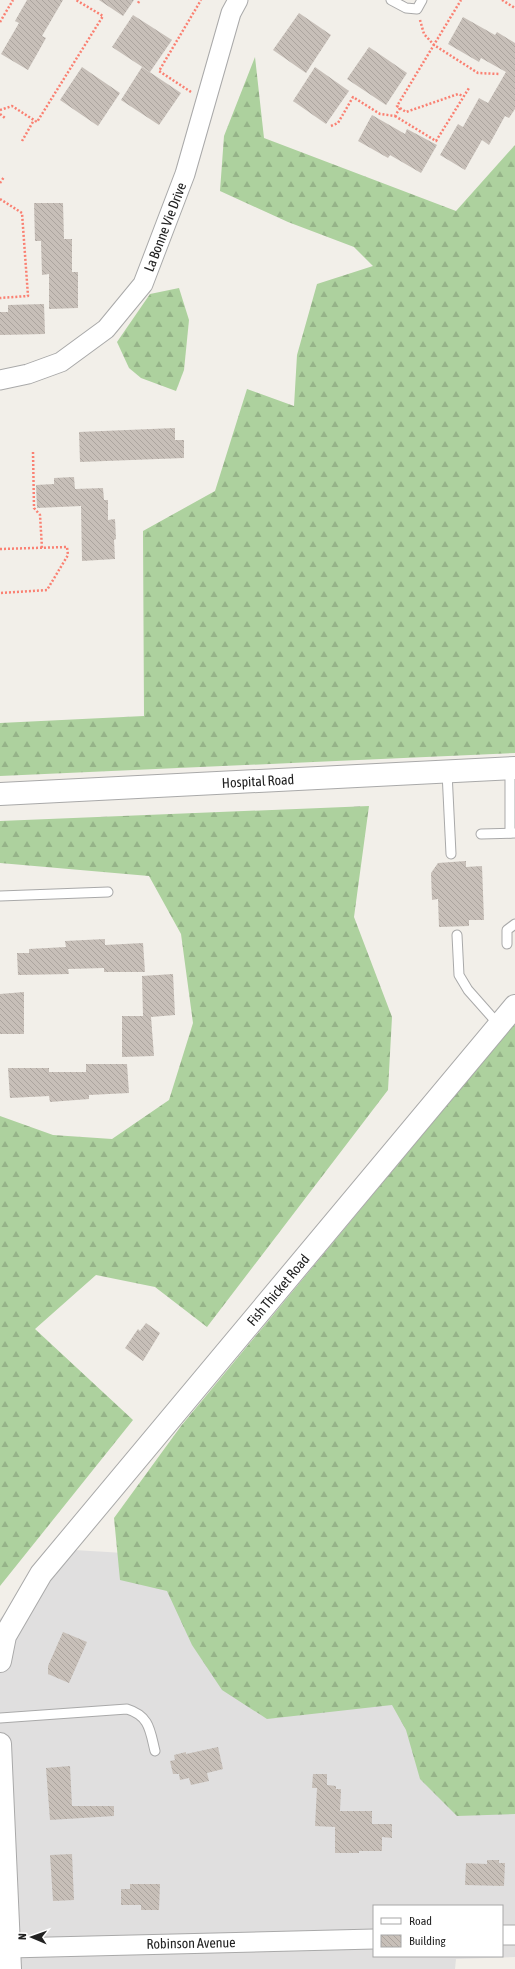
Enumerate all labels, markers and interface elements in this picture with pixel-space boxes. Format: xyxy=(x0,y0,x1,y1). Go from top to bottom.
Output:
street label: La Bonne Vie Drive xyxy=(141,180,189,274)
street label: Hospital Road xyxy=(221,771,295,791)
street label: Fish Thicket Road xyxy=(243,1251,313,1329)
legend xyxy=(373,1905,503,1957)
text: Road xyxy=(409,1914,432,1928)
north arrow xyxy=(12,1917,52,1957)
text: N xyxy=(16,1933,28,1940)
street label: Robinson Avenue xyxy=(146,1934,236,1952)
text: Building xyxy=(409,1934,447,1948)

